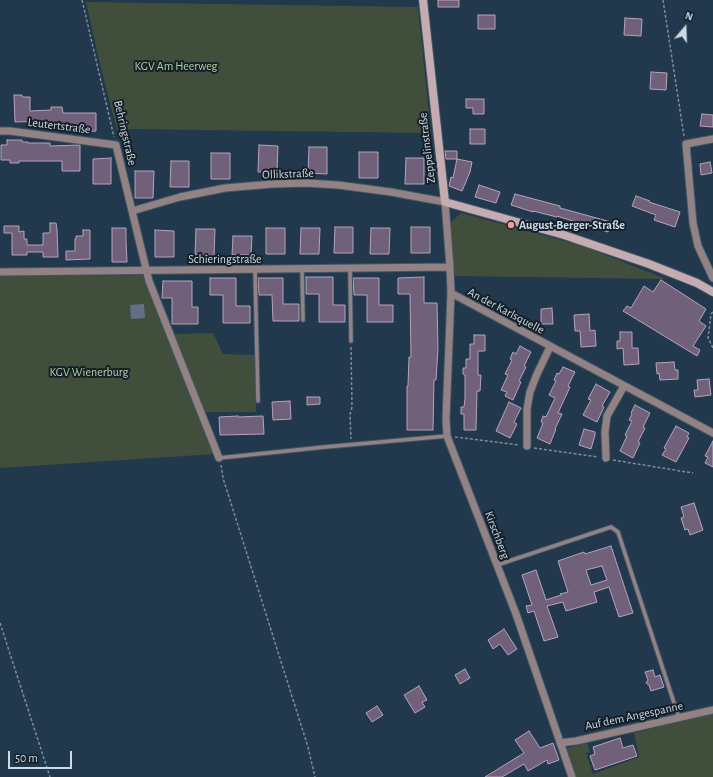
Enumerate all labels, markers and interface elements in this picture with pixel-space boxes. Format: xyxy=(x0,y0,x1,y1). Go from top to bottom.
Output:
north arrow xyxy=(665,8,705,48)
text: N xyxy=(684,10,694,23)
park label: KGV Am Heerweg xyxy=(135,59,217,73)
street label: Behringstraße xyxy=(111,99,139,167)
street label: Zeppelinstraße xyxy=(416,112,438,184)
street label: Leutertstraße xyxy=(27,115,91,137)
street label: Ollikstraße xyxy=(262,166,314,182)
place label: August-Berger-Straße xyxy=(519,218,625,232)
marker: August-Berger-Straße xyxy=(506,220,516,230)
street label: Schieringstraße xyxy=(188,252,262,266)
street label: An der Karlsquelle xyxy=(465,285,547,337)
park label: KGV Wienerburg xyxy=(50,365,128,379)
street label: Kirschberg xyxy=(481,509,513,561)
street label: Auf dem Angespanne xyxy=(584,699,684,733)
scale bar xyxy=(10,743,74,769)
text: 50 m xyxy=(15,752,38,764)

